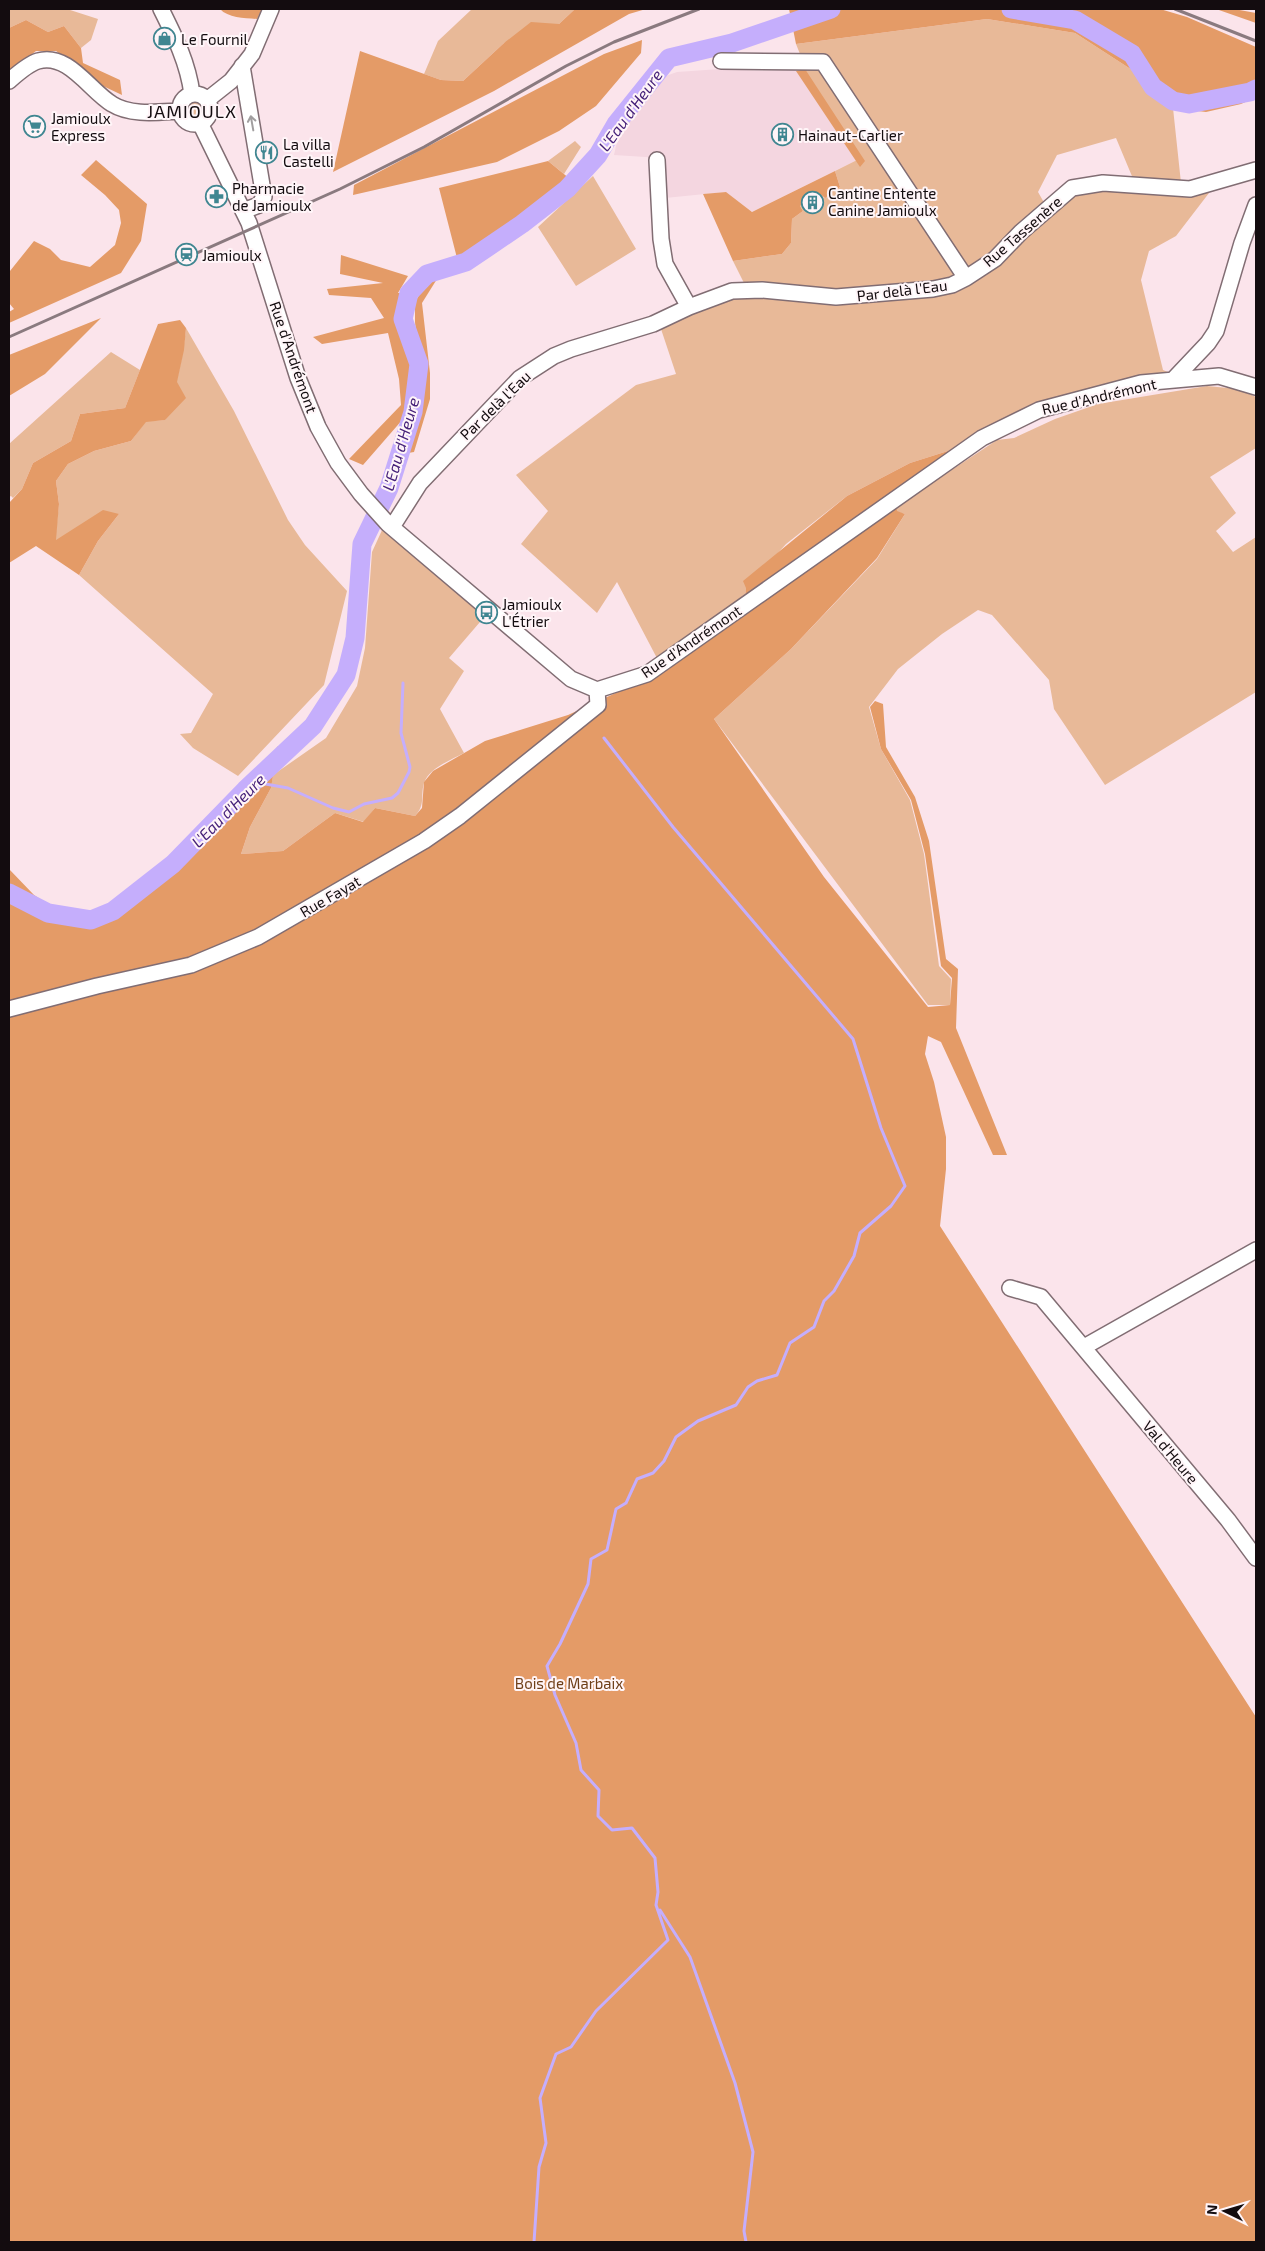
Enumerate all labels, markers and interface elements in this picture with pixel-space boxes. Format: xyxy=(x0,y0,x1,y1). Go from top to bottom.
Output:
shop icon: Le Fournil xyxy=(153,27,177,51)
place label: Le Fournil xyxy=(181,30,248,48)
water label: L'Eau d'Heure xyxy=(594,65,666,155)
district label: JAMIOULX xyxy=(147,100,237,122)
place label: Jamioulx Express xyxy=(51,109,111,144)
supermarket icon: Jamioulx Express xyxy=(23,115,47,139)
one-way arrow xyxy=(246,115,256,131)
building icon: Hainaut-Carlier xyxy=(770,123,794,147)
place label: Hainaut-Carlier xyxy=(798,126,903,144)
place label: La villa Castelli xyxy=(283,135,334,170)
restaurant icon: La villa Castelli xyxy=(255,141,279,165)
place label: Pharmacie de Jamioulx xyxy=(232,179,311,214)
place label: Cantine Entente Canine Jamioulx xyxy=(828,184,937,219)
pharmacy icon: Pharmacie de Jamioulx xyxy=(204,185,228,209)
building icon: Cantine Entente Canine Jamioulx xyxy=(800,190,824,214)
street label: Rue Tassenère xyxy=(979,192,1065,270)
station icon: Jamioulx xyxy=(174,243,198,267)
place label: Jamioulx xyxy=(202,246,262,264)
street label: Par delà l'Eau xyxy=(856,276,948,304)
street label: Rue d'Andrémont xyxy=(266,299,322,416)
street label: Par delà l'Eau xyxy=(456,367,534,443)
street label: Rue d'Andrémont xyxy=(1040,374,1158,418)
water label: L'Eau d'Heure xyxy=(378,395,423,493)
place label: Jamioulx L'Étrier xyxy=(502,595,562,630)
bus stop icon: Jamioulx L'Étrier xyxy=(474,601,498,625)
street label: Rue d'Andrémont xyxy=(637,601,745,681)
water label: L'Eau d'Heure xyxy=(187,769,269,851)
street label: Rue Fayat xyxy=(296,871,364,921)
street label: Val d'Heure xyxy=(1139,1417,1203,1487)
park label: Bois de Marbaix xyxy=(515,1674,623,1692)
north arrow xyxy=(1200,2186,1250,2236)
text: N xyxy=(1203,2204,1220,2216)

